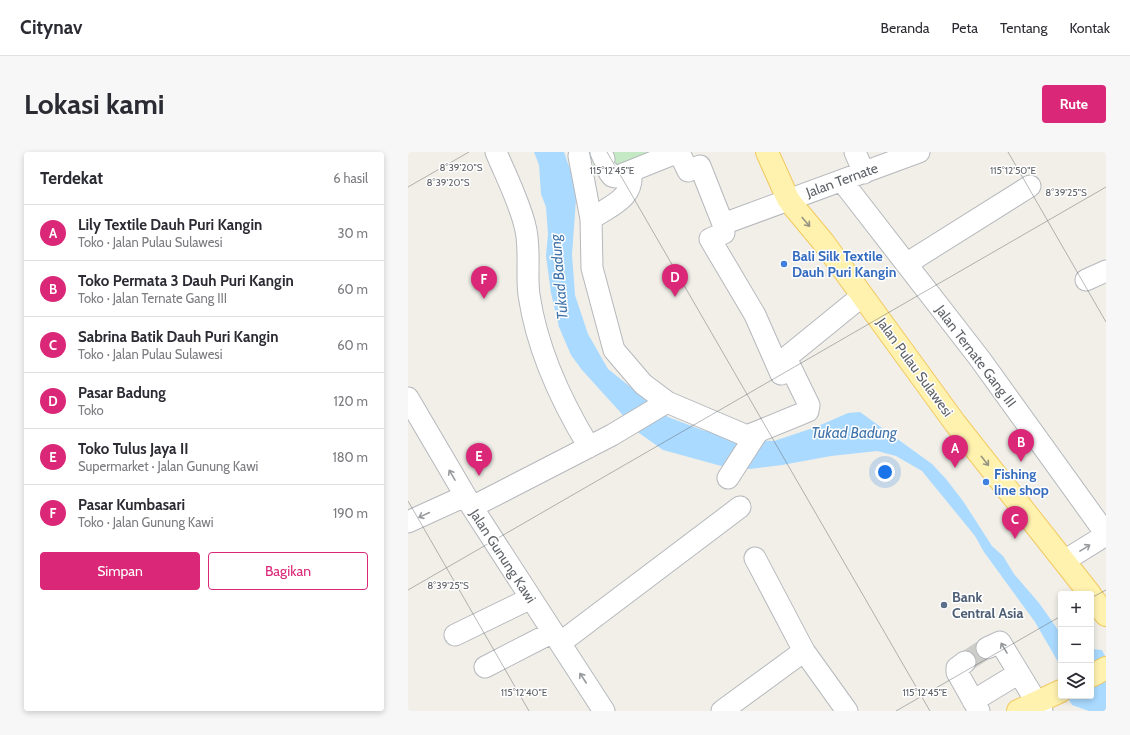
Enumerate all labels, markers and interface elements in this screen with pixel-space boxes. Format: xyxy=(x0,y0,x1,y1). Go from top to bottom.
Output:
text: Citynav xyxy=(20,16,82,39)
text: Beranda xyxy=(881,19,930,37)
text: Peta xyxy=(952,19,978,37)
text: Tentang xyxy=(1000,19,1047,37)
text: Kontak xyxy=(1069,19,1110,37)
button: Rute xyxy=(1042,85,1106,123)
text: Lokasi kami xyxy=(24,87,164,121)
street label: Jalan Ternate xyxy=(803,159,880,202)
text: 8°39'20"S xyxy=(439,161,483,174)
text: 115°12'45"E xyxy=(590,164,635,177)
text: 115°12'50"E xyxy=(990,164,1037,177)
text: Terdekat xyxy=(40,168,103,188)
text: 6 hasil xyxy=(333,170,368,186)
text: 8°39'20"S xyxy=(426,176,470,189)
text: 8°39'25"S xyxy=(1045,186,1087,199)
text: Lily Textile Dauh Puri Kangin xyxy=(78,216,262,234)
one-way arrow xyxy=(802,217,811,227)
text: A xyxy=(49,225,57,241)
text: 30 m xyxy=(338,225,368,241)
water label: Tukad Badung xyxy=(546,232,572,320)
text: Toko · Jalan Pulau Sulawesi xyxy=(78,234,222,250)
place label: Bali Silk Textile Dauh Puri Kangin xyxy=(792,247,896,281)
marker: Bali Silk Textile Dauh Puri Kangin xyxy=(779,259,789,269)
pin: D xyxy=(662,264,688,297)
pin: F xyxy=(471,266,497,299)
text: Toko Permata 3 Dauh Puri Kangin xyxy=(78,272,294,290)
text: B xyxy=(49,281,57,297)
text: 60 m xyxy=(337,281,368,297)
text: Toko · Jalan Ternate Gang III xyxy=(78,290,227,306)
street label: Jalan Ternate Gang III xyxy=(931,301,1020,411)
street label: Jalan Pulau Sulawesi xyxy=(872,313,957,420)
text: Sabrina Batik Dauh Puri Kangin xyxy=(78,328,278,346)
text: C xyxy=(49,337,57,353)
text: 60 m xyxy=(337,337,368,353)
text: Toko · Jalan Pulau Sulawesi xyxy=(78,346,222,362)
text: Pasar Badung xyxy=(78,384,166,402)
text: D xyxy=(48,393,58,409)
text: 120 m xyxy=(334,393,368,409)
text: Toko xyxy=(78,402,104,418)
water label: Tukad Badung xyxy=(811,424,898,442)
pin: B xyxy=(1008,429,1034,462)
pin: A xyxy=(942,435,968,468)
text: Toko Tulus Jaya II xyxy=(78,440,188,458)
pin: E xyxy=(466,443,492,476)
text: E xyxy=(49,449,57,465)
text: 180 m xyxy=(332,449,368,465)
one-way arrow xyxy=(980,455,989,466)
text: Supermarket · Jalan Gunung Kawi xyxy=(78,458,258,474)
your location xyxy=(875,462,895,482)
place label: Fishing line shop xyxy=(994,465,1049,499)
one-way arrow xyxy=(448,469,456,481)
marker: Fishing line shop xyxy=(981,477,991,487)
text: Pasar Kumbasari xyxy=(78,496,185,514)
text: F xyxy=(50,505,56,521)
text: 190 m xyxy=(333,505,368,521)
street label: Jalan Gunung Kawi xyxy=(465,505,540,606)
pin: C xyxy=(1002,506,1028,539)
one-way arrow xyxy=(418,512,430,519)
text: Toko · Jalan Gunung Kawi xyxy=(78,514,213,530)
one-way arrow xyxy=(1079,544,1090,552)
button: Simpan xyxy=(40,552,200,590)
button: Bagikan xyxy=(208,552,368,590)
text: 8°39'25"S xyxy=(427,579,469,592)
place label: Bank Central Asia xyxy=(952,588,1023,622)
map controls xyxy=(1058,591,1094,699)
button: + xyxy=(1058,591,1094,627)
marker: Bank Central Asia xyxy=(939,600,949,610)
button: − xyxy=(1058,627,1094,663)
one-way arrow xyxy=(999,642,1007,654)
button: layers xyxy=(1058,663,1094,699)
one-way arrow xyxy=(579,673,587,684)
text: 115°12'40"E xyxy=(501,686,548,699)
text: 115°12'45"E xyxy=(903,686,948,699)

